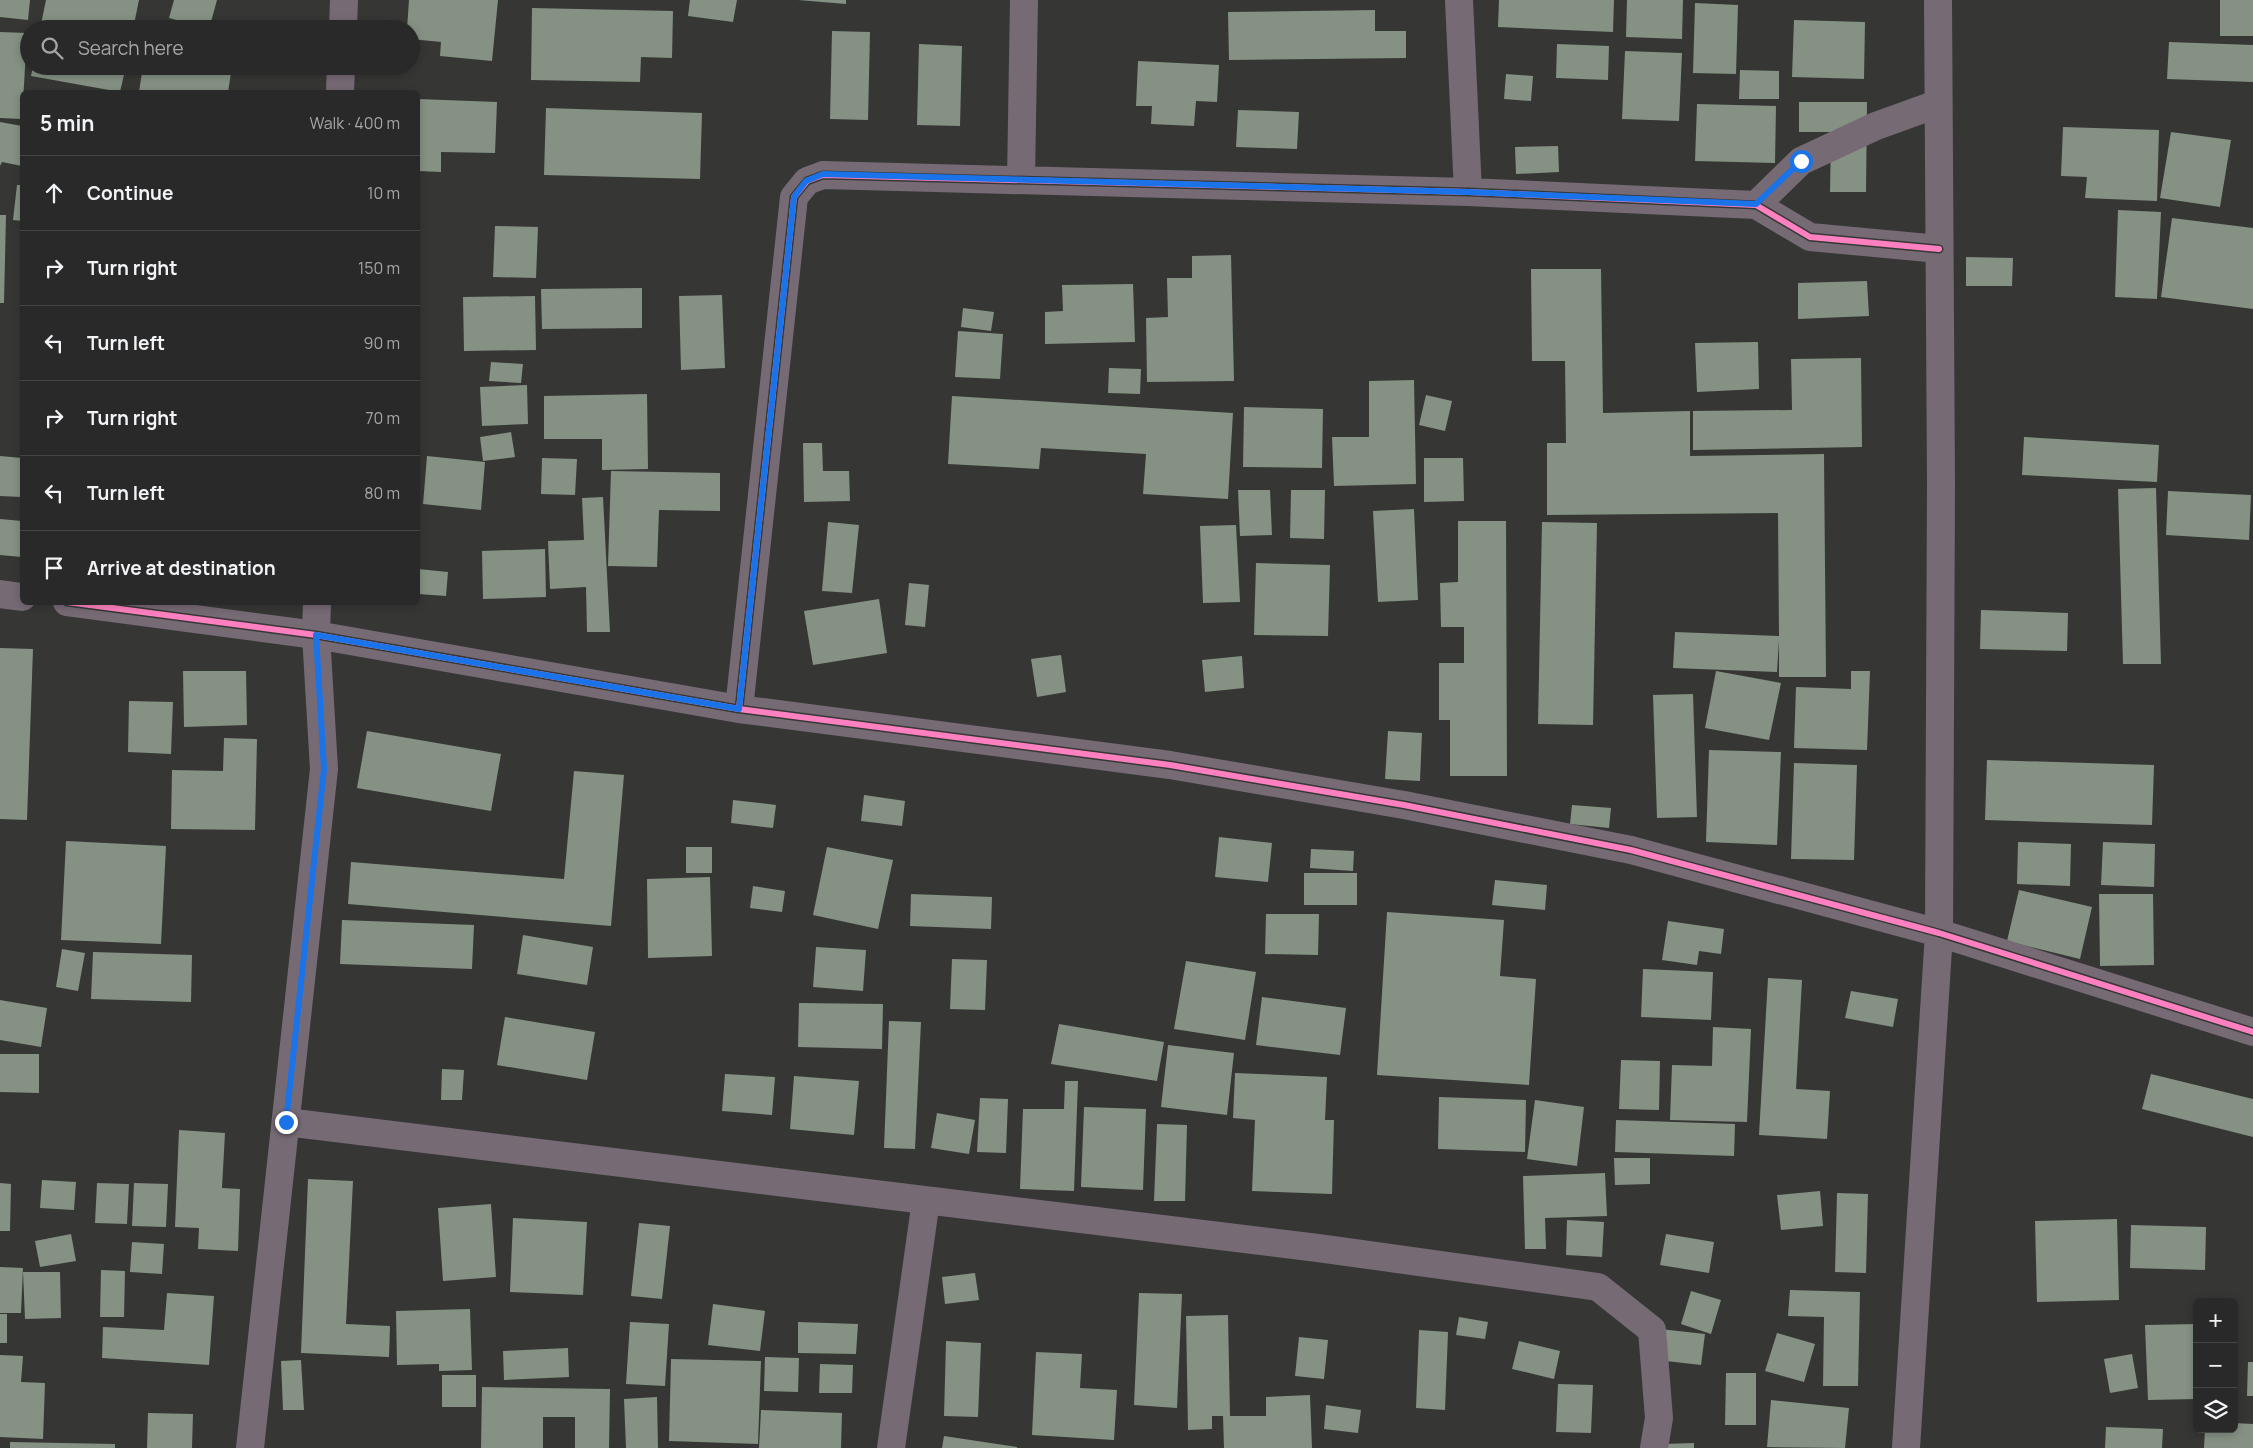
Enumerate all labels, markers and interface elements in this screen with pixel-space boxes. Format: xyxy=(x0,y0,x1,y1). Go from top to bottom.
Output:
search box xyxy=(20,20,420,75)
icon: search xyxy=(38,34,66,62)
text: Search here xyxy=(78,35,184,61)
text: 5 min xyxy=(40,109,94,137)
text: Walk · 400 m xyxy=(309,112,400,134)
route start xyxy=(1790,150,1813,173)
icon: ahead xyxy=(40,179,68,207)
text: Continue xyxy=(87,180,173,206)
text: 10 m xyxy=(367,182,400,204)
icon: right xyxy=(40,254,68,282)
text: Turn right xyxy=(87,255,177,281)
text: 150 m xyxy=(358,257,400,279)
icon: left xyxy=(40,329,68,357)
text: Turn left xyxy=(87,330,165,356)
text: 90 m xyxy=(364,332,400,354)
icon: right xyxy=(40,404,68,432)
text: Turn right xyxy=(87,405,177,431)
text: 70 m xyxy=(365,407,400,429)
icon: left xyxy=(40,479,68,507)
text: Turn left xyxy=(87,480,165,506)
text: 80 m xyxy=(364,482,400,504)
icon: arrive xyxy=(40,554,68,582)
text: Arrive at destination xyxy=(87,555,276,581)
route end xyxy=(275,1111,298,1134)
map controls xyxy=(2193,1298,2238,1433)
button: + xyxy=(2193,1298,2238,1343)
button: − xyxy=(2193,1343,2238,1388)
button: layers xyxy=(2193,1388,2238,1433)

